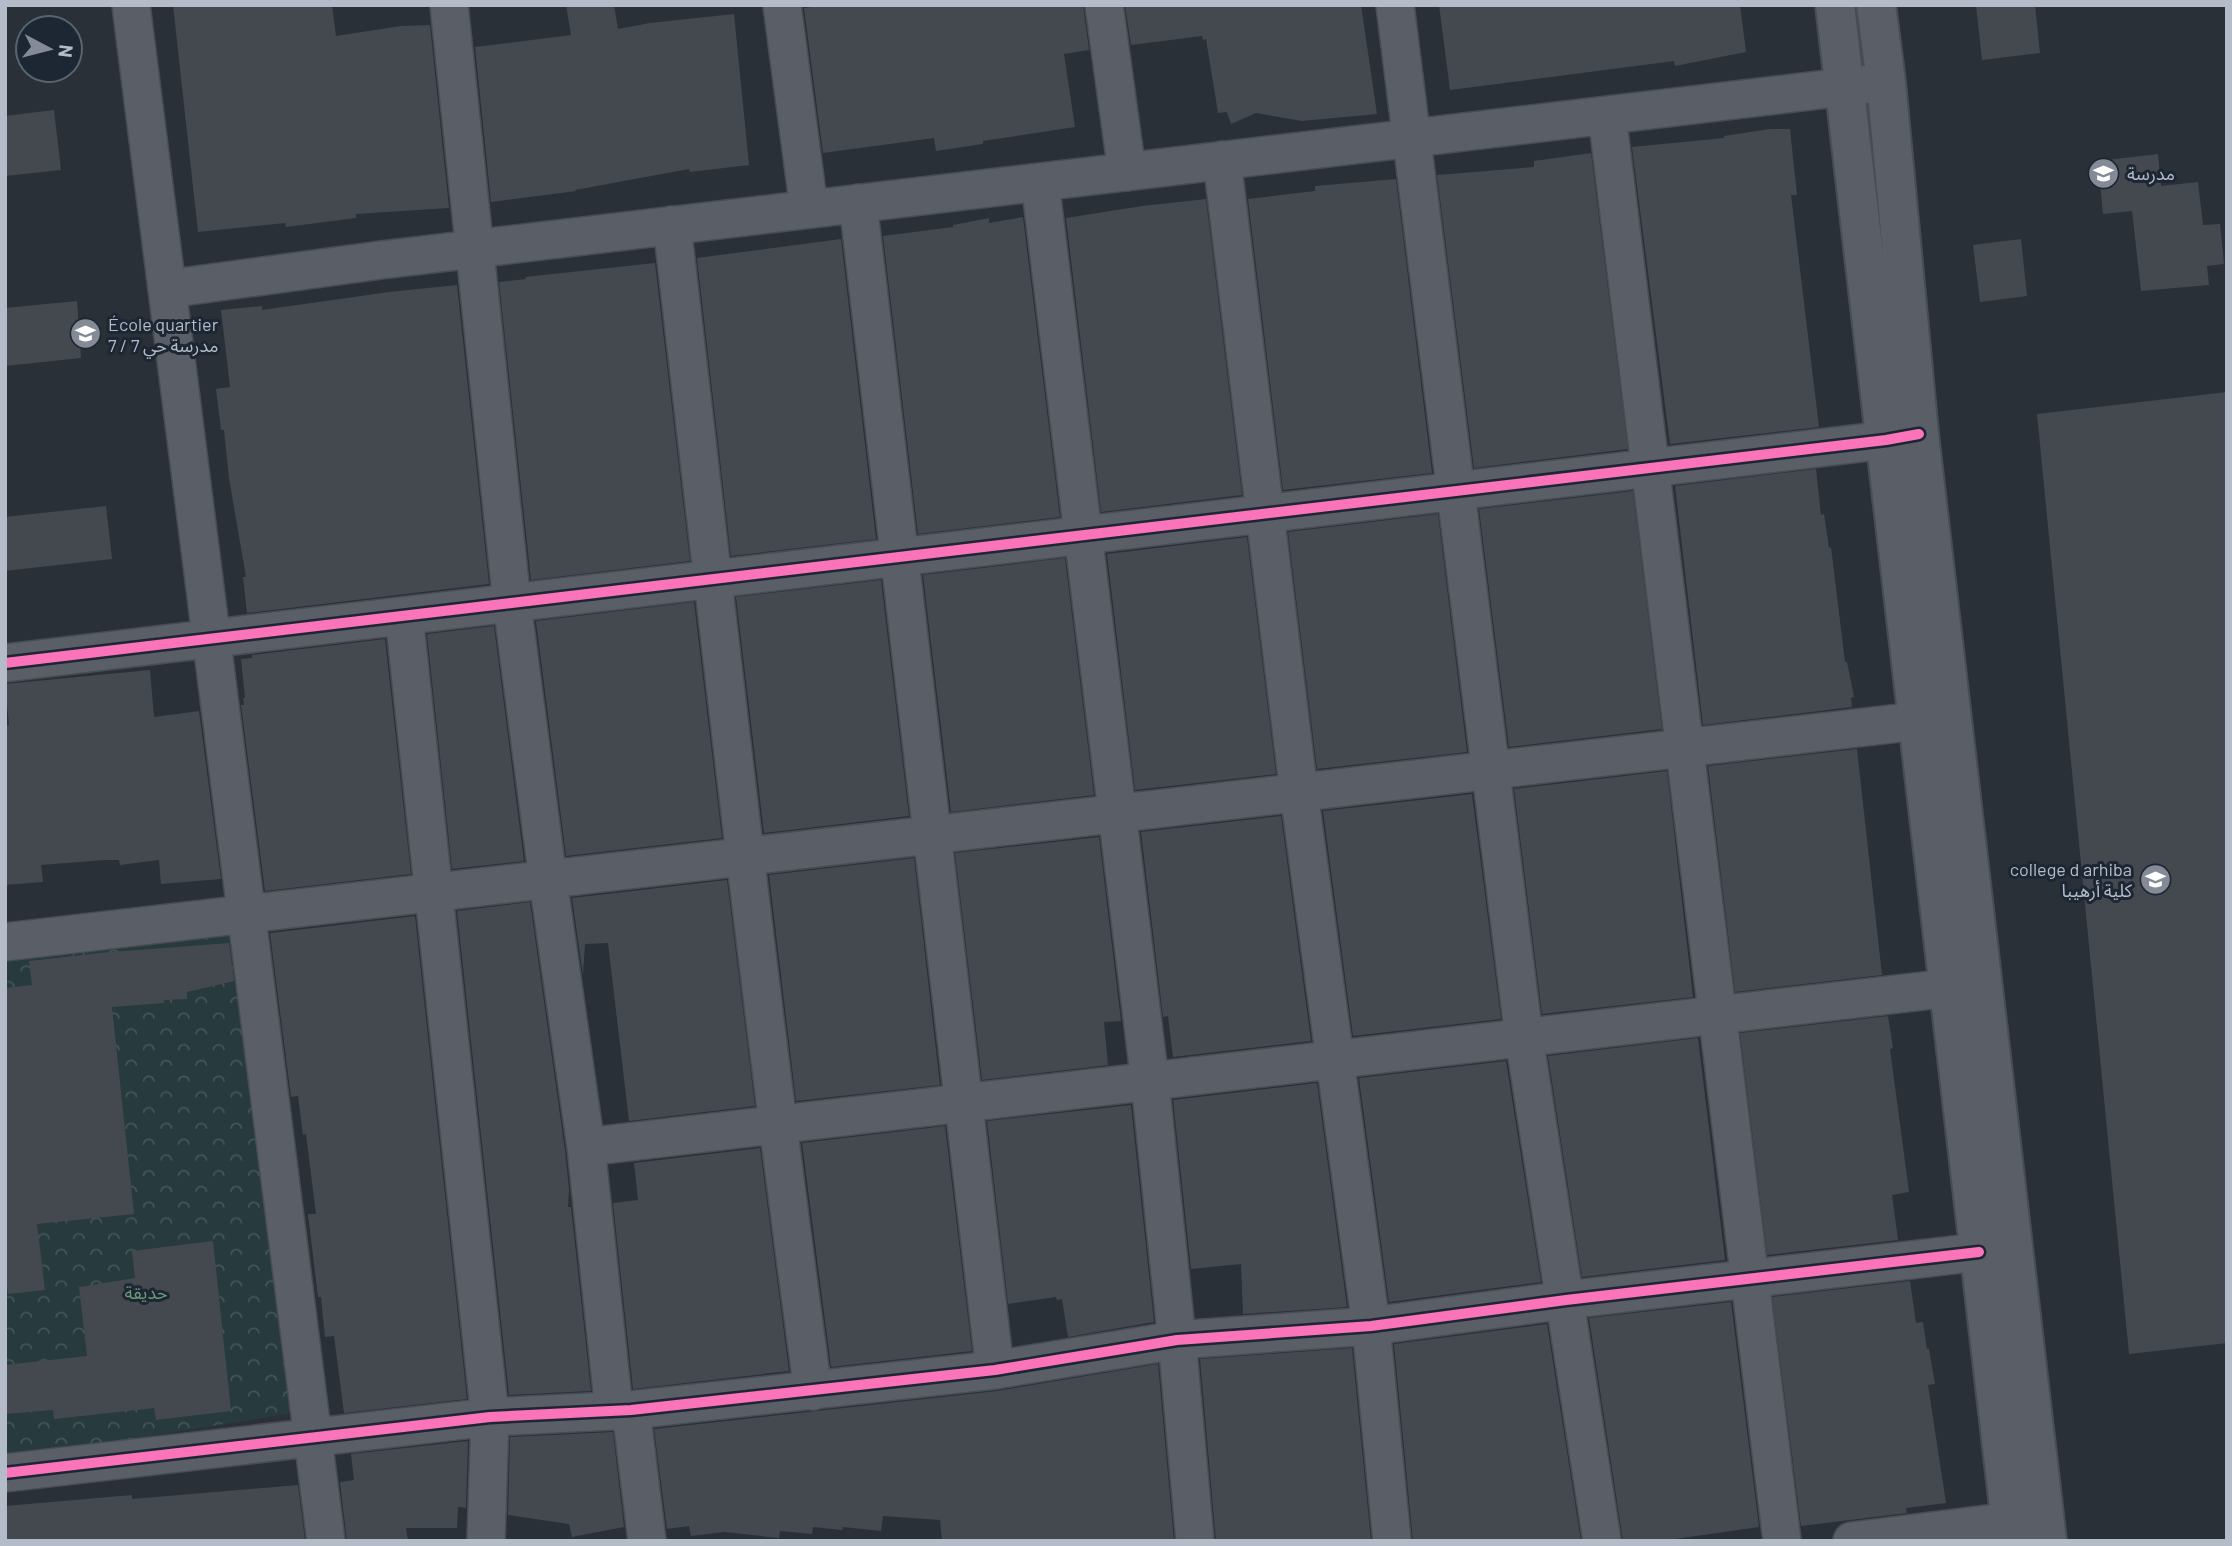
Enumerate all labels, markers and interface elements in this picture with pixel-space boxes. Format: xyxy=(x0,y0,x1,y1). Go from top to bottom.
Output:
north arrow xyxy=(14,14,84,84)
text: N xyxy=(54,43,79,59)
school or university icon: مدرسة xyxy=(2087,156,2121,190)
place label: مدرسة xyxy=(2127,162,2175,185)
place label: École quartier 7 / مدرسة حي 7 xyxy=(108,313,219,359)
school or university icon: École quartier 7 / مدرسة حي 7 xyxy=(68,317,102,351)
place label: college d arhiba كلية أرهيبا xyxy=(2010,858,2133,902)
school or university icon: college d arhiba كلية أرهيبا xyxy=(2138,862,2172,896)
park label: حديقة xyxy=(124,1281,168,1303)

